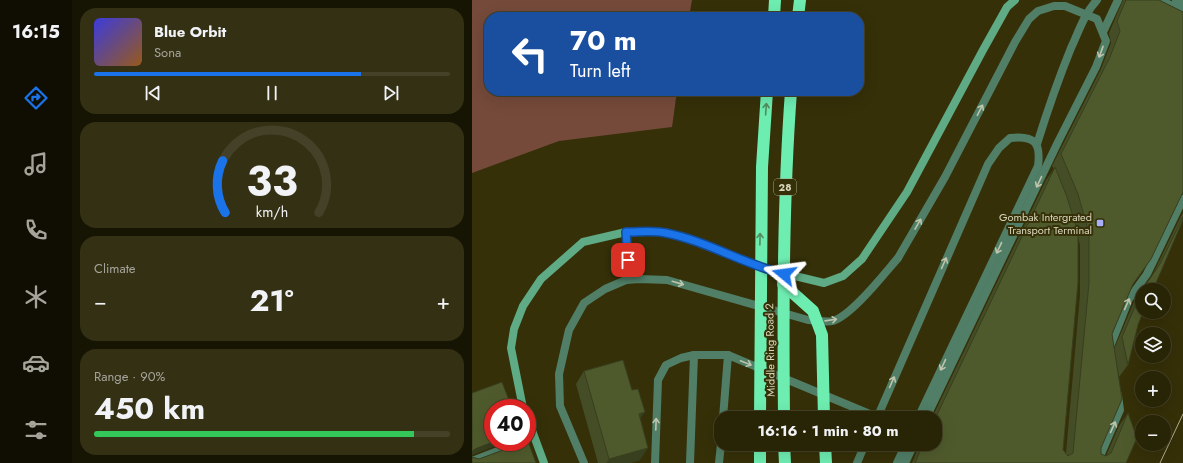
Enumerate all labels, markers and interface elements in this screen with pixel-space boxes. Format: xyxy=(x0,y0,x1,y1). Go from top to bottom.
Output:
text: 16:15 xyxy=(12,19,60,45)
text: 70 m xyxy=(570,20,637,61)
text: Blue Orbit xyxy=(154,21,226,43)
icon: left xyxy=(504,28,556,80)
text: Sona xyxy=(154,43,181,62)
one-way arrow xyxy=(1097,46,1105,58)
text: Turn left xyxy=(570,58,630,84)
icon: previous xyxy=(142,82,164,104)
icon: pause xyxy=(261,82,283,104)
icon: next xyxy=(380,82,402,104)
icon: directions xyxy=(22,84,50,112)
one-way arrow xyxy=(762,103,769,116)
one-way arrow xyxy=(976,104,984,116)
icon: music xyxy=(22,150,50,178)
text: 33 xyxy=(246,150,298,211)
one-way arrow xyxy=(1035,175,1042,187)
road number: 28 xyxy=(774,179,796,195)
text: km/h xyxy=(256,201,288,221)
place label: Gombak Intergrated Transport Terminal xyxy=(999,209,1092,238)
icon: phone xyxy=(22,216,50,244)
marker: Gombak Intergrated Transport Terminal xyxy=(1095,218,1105,228)
one-way arrow xyxy=(914,219,922,231)
one-way arrow xyxy=(757,233,764,246)
one-way arrow xyxy=(995,241,1002,253)
pin xyxy=(611,243,645,277)
icon: arrive xyxy=(617,249,639,271)
position arrow xyxy=(763,253,805,295)
one-way arrow xyxy=(941,258,949,270)
text: Climate xyxy=(94,259,135,278)
text: 21° xyxy=(250,279,294,322)
one-way arrow xyxy=(671,280,684,287)
icon: climate xyxy=(22,283,50,311)
map controls xyxy=(1135,283,1171,451)
button: search xyxy=(1135,283,1171,319)
text: − xyxy=(94,285,107,317)
text: + xyxy=(436,285,450,317)
one-way arrow xyxy=(1124,298,1131,310)
street label: Middle Ring Road 2 xyxy=(761,303,779,397)
one-way arrow xyxy=(824,316,837,324)
button: layers xyxy=(1135,327,1171,363)
icon: car xyxy=(22,349,50,377)
one-way arrow xyxy=(739,359,751,367)
one-way arrow xyxy=(939,359,946,371)
text: Range · 90% xyxy=(94,367,165,386)
button: + xyxy=(1135,371,1171,407)
one-way arrow xyxy=(889,377,897,389)
text: 450 km xyxy=(94,387,205,430)
speed limit sign: 40 xyxy=(484,399,536,451)
button: − xyxy=(1135,415,1171,451)
icon: filters xyxy=(22,416,50,444)
one-way arrow xyxy=(653,418,660,431)
text: 16:16 · 1 min · 80 m xyxy=(757,420,899,442)
one-way arrow xyxy=(1110,422,1117,434)

